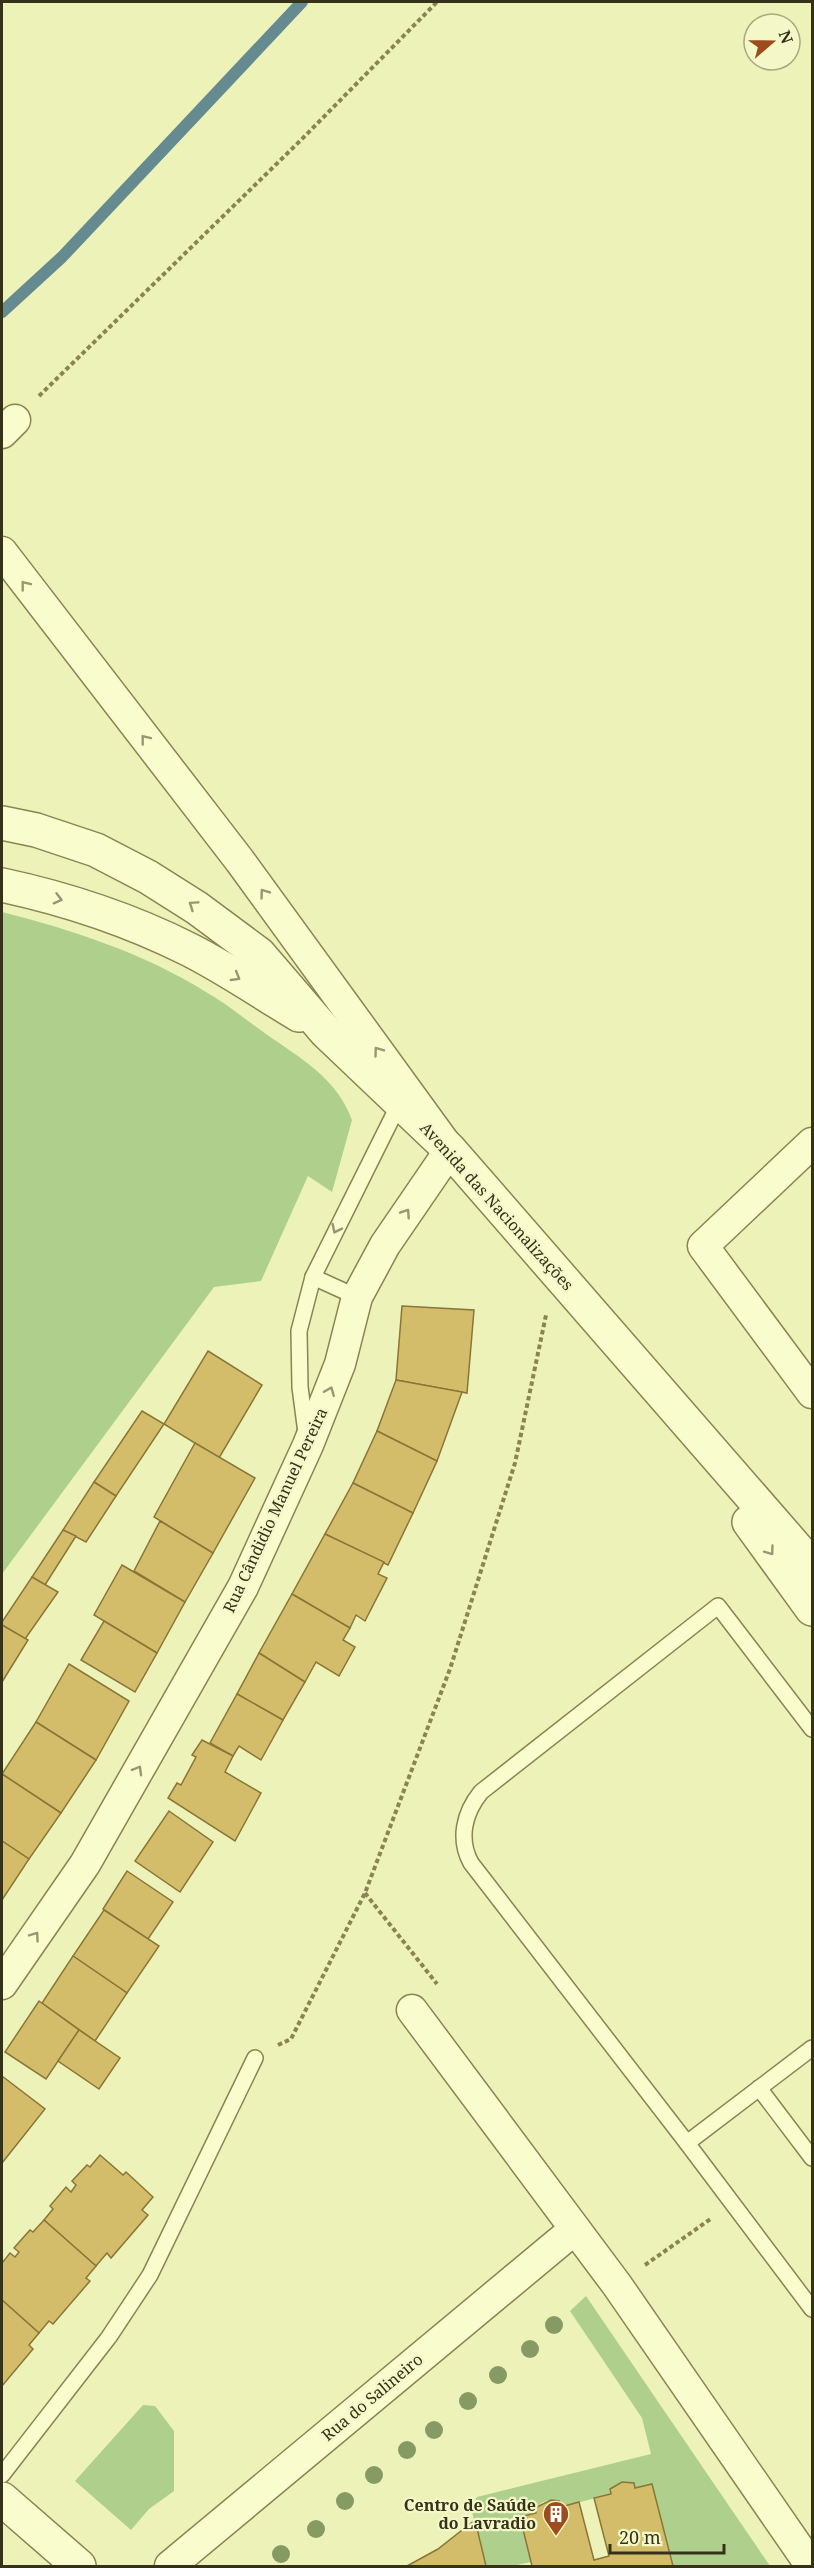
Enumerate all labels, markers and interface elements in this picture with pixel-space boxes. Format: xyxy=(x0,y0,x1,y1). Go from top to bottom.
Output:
north arrow xyxy=(742,12,802,72)
text: N xyxy=(774,27,799,47)
one-way arrow xyxy=(22,581,33,592)
one-way arrow xyxy=(141,735,152,746)
one-way arrow xyxy=(260,889,271,900)
one-way arrow xyxy=(53,891,63,904)
one-way arrow xyxy=(188,902,199,913)
one-way arrow xyxy=(230,969,240,981)
one-way arrow xyxy=(374,1047,385,1058)
street label: Avenida das Nacionalizações xyxy=(415,1117,579,1295)
one-way arrow xyxy=(399,1209,410,1220)
one-way arrow xyxy=(332,1223,344,1234)
one-way arrow xyxy=(323,1386,335,1397)
street label: Rua Cândidio Manuel Pereira xyxy=(218,1404,332,1616)
one-way arrow xyxy=(763,1544,774,1555)
one-way arrow xyxy=(131,1766,142,1776)
one-way arrow xyxy=(28,1931,39,1942)
street label: Rua do Salineiro xyxy=(317,2348,427,2446)
place label: Centro de Saúde do Lavradio xyxy=(404,2494,536,2534)
building icon: Centro de Saúde do Lavradio xyxy=(541,2499,571,2537)
scale bar xyxy=(610,2517,724,2555)
text: 20 m xyxy=(619,2525,661,2549)

